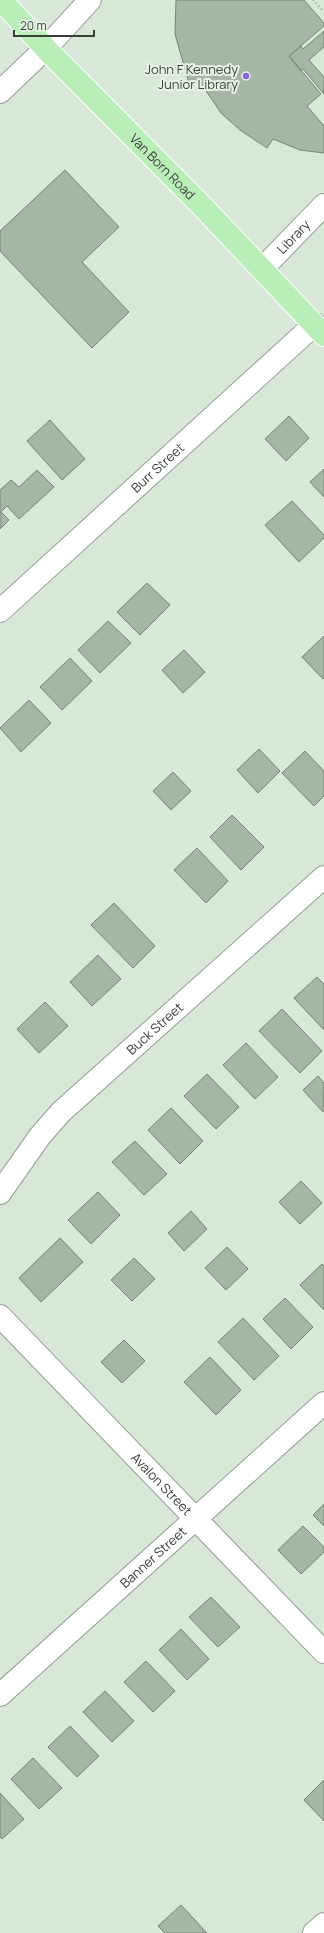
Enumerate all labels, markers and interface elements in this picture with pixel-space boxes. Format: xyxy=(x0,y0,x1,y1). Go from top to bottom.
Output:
scale bar xyxy=(14,12,94,38)
text: 20 m xyxy=(20,17,47,34)
place label: John F Kennedy Junior Library xyxy=(145,60,238,93)
marker: John F Kennedy Junior Library xyxy=(241,71,251,81)
street label: Van Born Road xyxy=(126,129,199,203)
street label: Library xyxy=(273,216,314,257)
street label: Burr Street xyxy=(127,439,188,496)
street label: Buck Street xyxy=(122,998,187,1059)
street label: Avalon Street xyxy=(127,1449,196,1519)
street label: Banner Street xyxy=(116,1522,190,1592)

